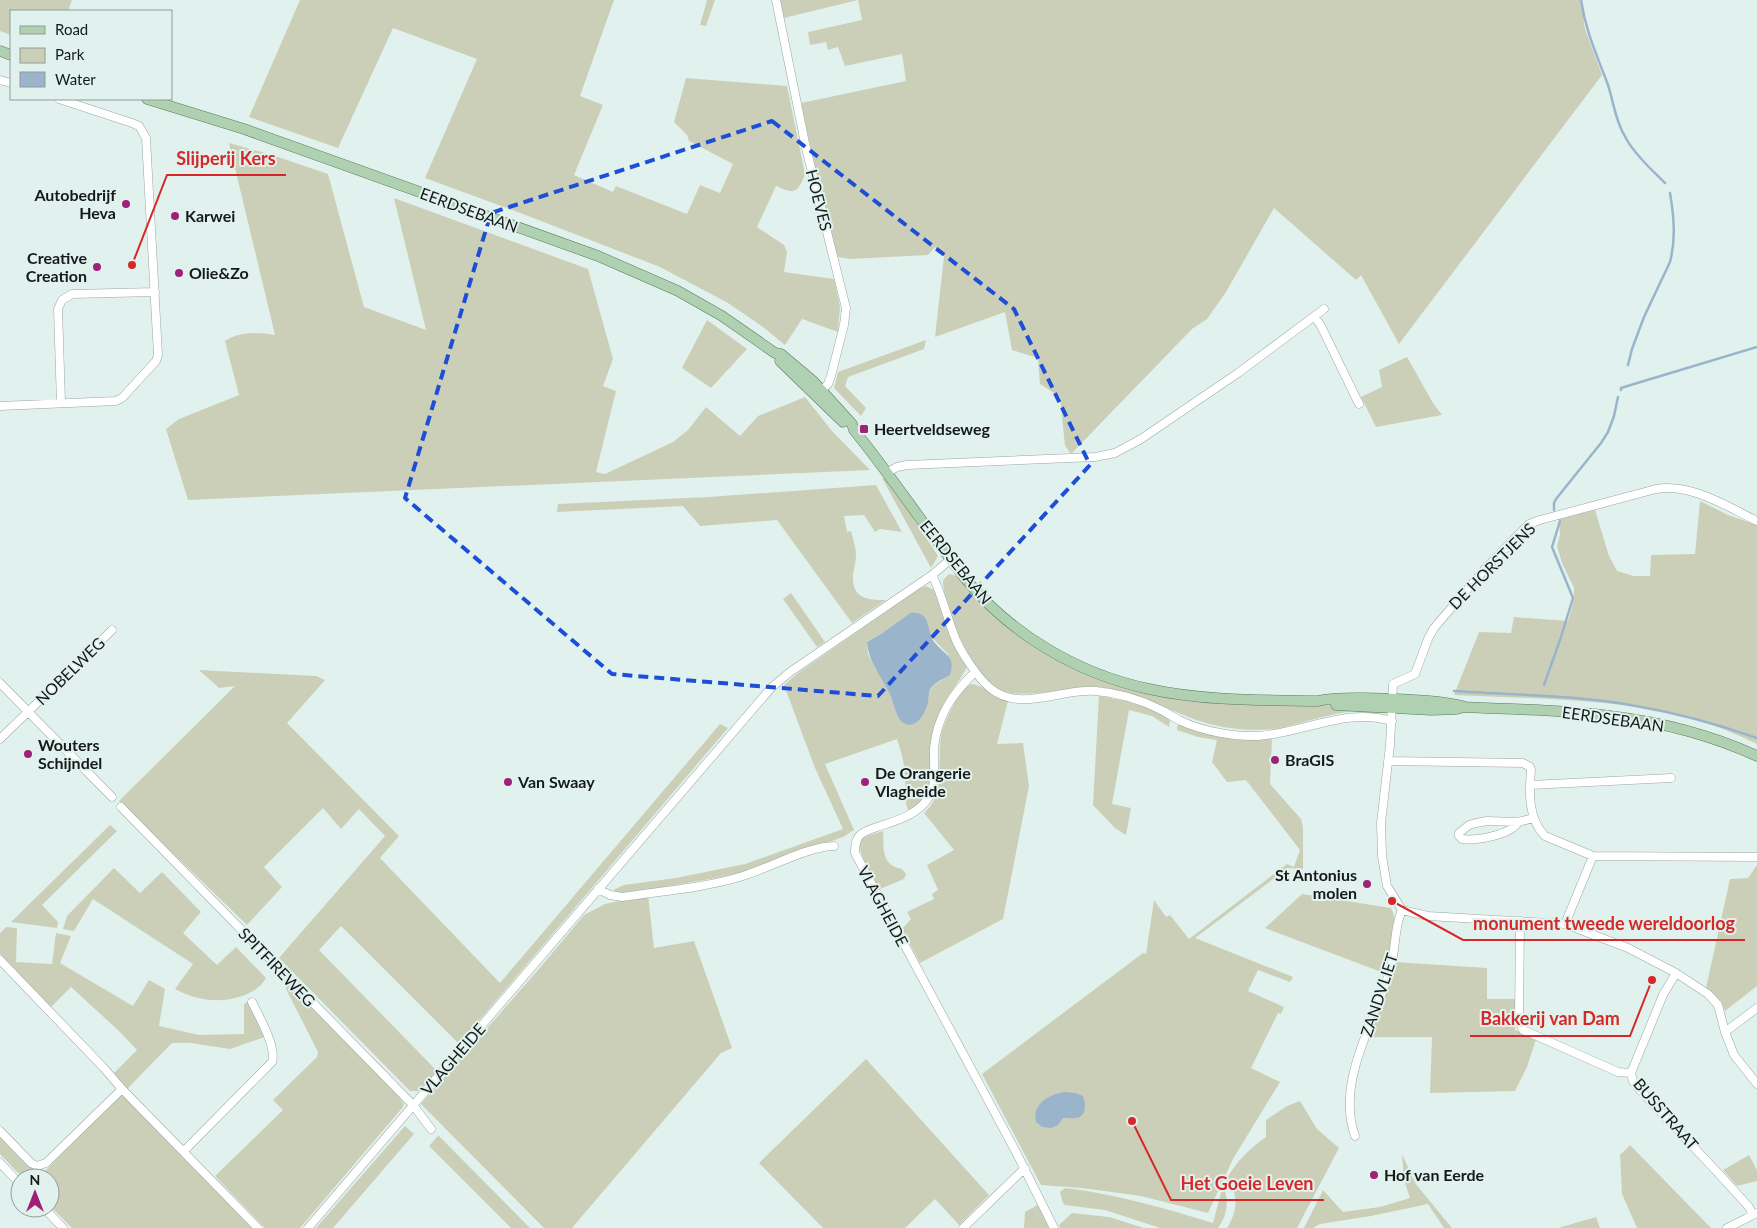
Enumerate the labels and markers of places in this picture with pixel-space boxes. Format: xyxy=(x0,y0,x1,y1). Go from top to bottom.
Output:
callout: Slijperij Kers xyxy=(167,142,286,175)
place label: Autobedrijf Heva xyxy=(33,185,116,222)
marker: Autobedrijf Heva xyxy=(120,198,132,210)
place label: Karwei xyxy=(185,206,235,225)
marker: Karwei xyxy=(169,210,181,222)
place label: Creative Creation xyxy=(26,248,87,285)
marker: Creative Creation xyxy=(91,261,103,273)
place label: Olie&Zo xyxy=(189,263,249,282)
marker: Olie&Zo xyxy=(173,267,185,279)
place label: Heertveldseweg xyxy=(874,419,991,438)
marker: Heertveldseweg xyxy=(858,423,870,435)
place label: Wouters Schijndel xyxy=(38,735,102,772)
marker: Wouters Schijndel xyxy=(22,748,34,760)
place label: BraGIS xyxy=(1285,750,1335,769)
marker: BraGIS xyxy=(1269,754,1281,766)
place label: De Orangerie Vlagheide xyxy=(874,763,971,800)
place label: Van Swaay xyxy=(517,772,595,791)
marker: Van Swaay xyxy=(502,776,514,788)
marker: De Orangerie Vlagheide xyxy=(859,776,871,788)
place label: St Antonius molen xyxy=(1275,865,1357,902)
marker: St Antonius molen xyxy=(1361,878,1373,890)
callout: monument tweede wereldoorlog xyxy=(1463,907,1745,940)
callout: Bakkerij van Dam xyxy=(1470,1003,1630,1036)
place label: Hof van Eerde xyxy=(1384,1165,1485,1184)
callout: Het Goeie Leven xyxy=(1171,1167,1324,1200)
marker: Hof van Eerde xyxy=(1368,1169,1380,1181)

